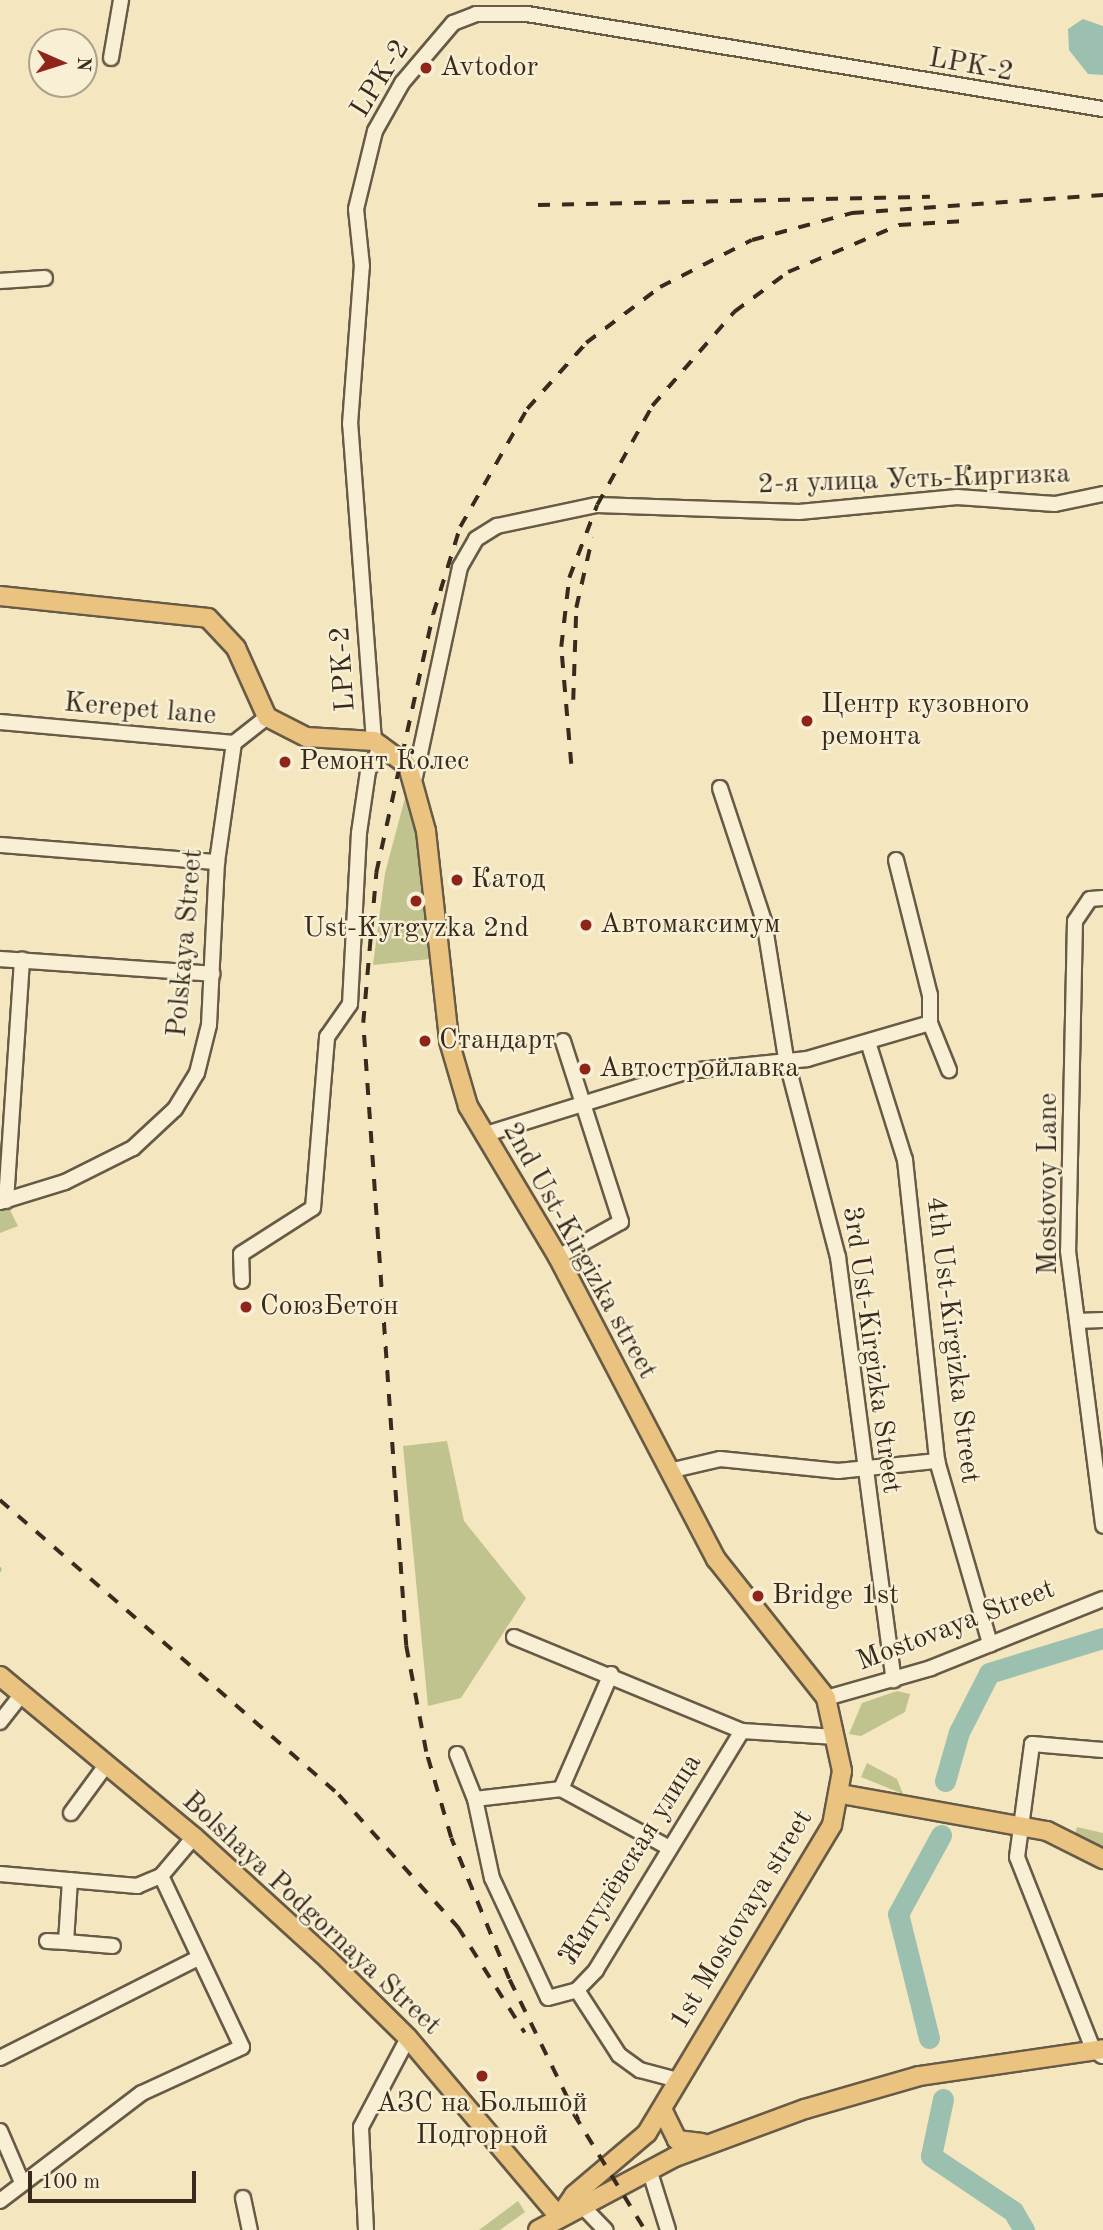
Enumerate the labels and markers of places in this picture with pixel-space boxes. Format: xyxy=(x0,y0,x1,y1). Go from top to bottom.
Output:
place label: Avtodor xyxy=(440,51,538,85)
marker: Avtodor xyxy=(418,60,434,76)
place label: Центр кузовного ремонта xyxy=(821,688,1029,754)
marker: Центр кузовного ремонта xyxy=(799,713,815,729)
place label: Ремонт Колес xyxy=(299,745,469,779)
marker: Ремонт Колес xyxy=(277,754,293,770)
place label: Катод xyxy=(471,863,545,897)
marker: Катод xyxy=(449,872,465,888)
marker: Ust-Kyrgyzka 2nd xyxy=(408,893,424,909)
place label: Автомаксимум xyxy=(600,908,780,942)
place label: Ust-Kyrgyzka 2nd xyxy=(303,912,529,946)
marker: Автомаксимум xyxy=(578,917,594,933)
place label: Стандарт xyxy=(439,1024,555,1058)
marker: Стандарт xyxy=(417,1033,433,1049)
place label: Автостройлавка xyxy=(599,1052,799,1086)
marker: Автостройлавка xyxy=(577,1061,593,1077)
place label: СоюзБетон xyxy=(260,1290,399,1324)
marker: СоюзБетон xyxy=(238,1299,254,1315)
place label: Bridge 1st xyxy=(772,1579,899,1613)
marker: Bridge 1st xyxy=(750,1588,766,1604)
marker: АЗС на Большой Подгорной xyxy=(474,2068,490,2084)
place label: АЗС на Большой Подгорной xyxy=(376,2087,588,2153)

